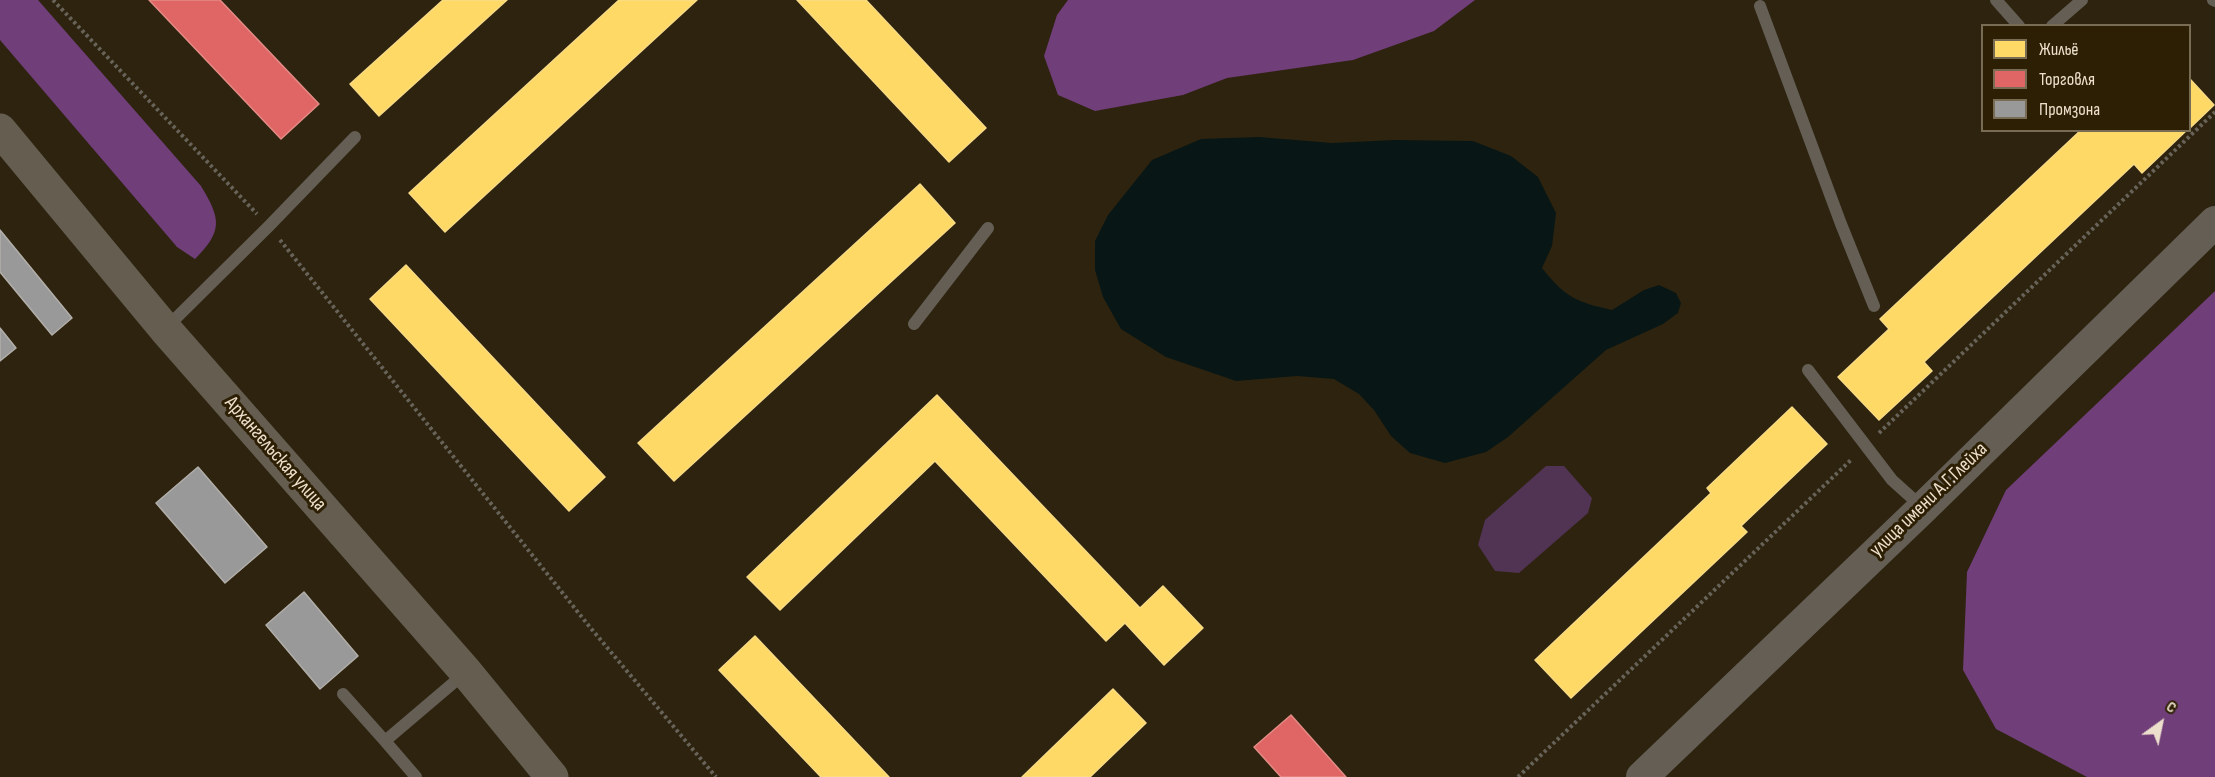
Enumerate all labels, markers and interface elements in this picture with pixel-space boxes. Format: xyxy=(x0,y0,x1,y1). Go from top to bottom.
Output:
legend xyxy=(1981,24,2191,132)
text: Жильё xyxy=(2039,39,2079,60)
text: Торговля xyxy=(2039,69,2095,90)
text: Промзона xyxy=(2039,99,2100,120)
street label: Архангельская улица xyxy=(219,392,331,516)
street label: улица имени А.Г.Глейха xyxy=(1865,438,1993,562)
north arrow xyxy=(2131,693,2191,753)
text: С xyxy=(2162,697,2180,718)

